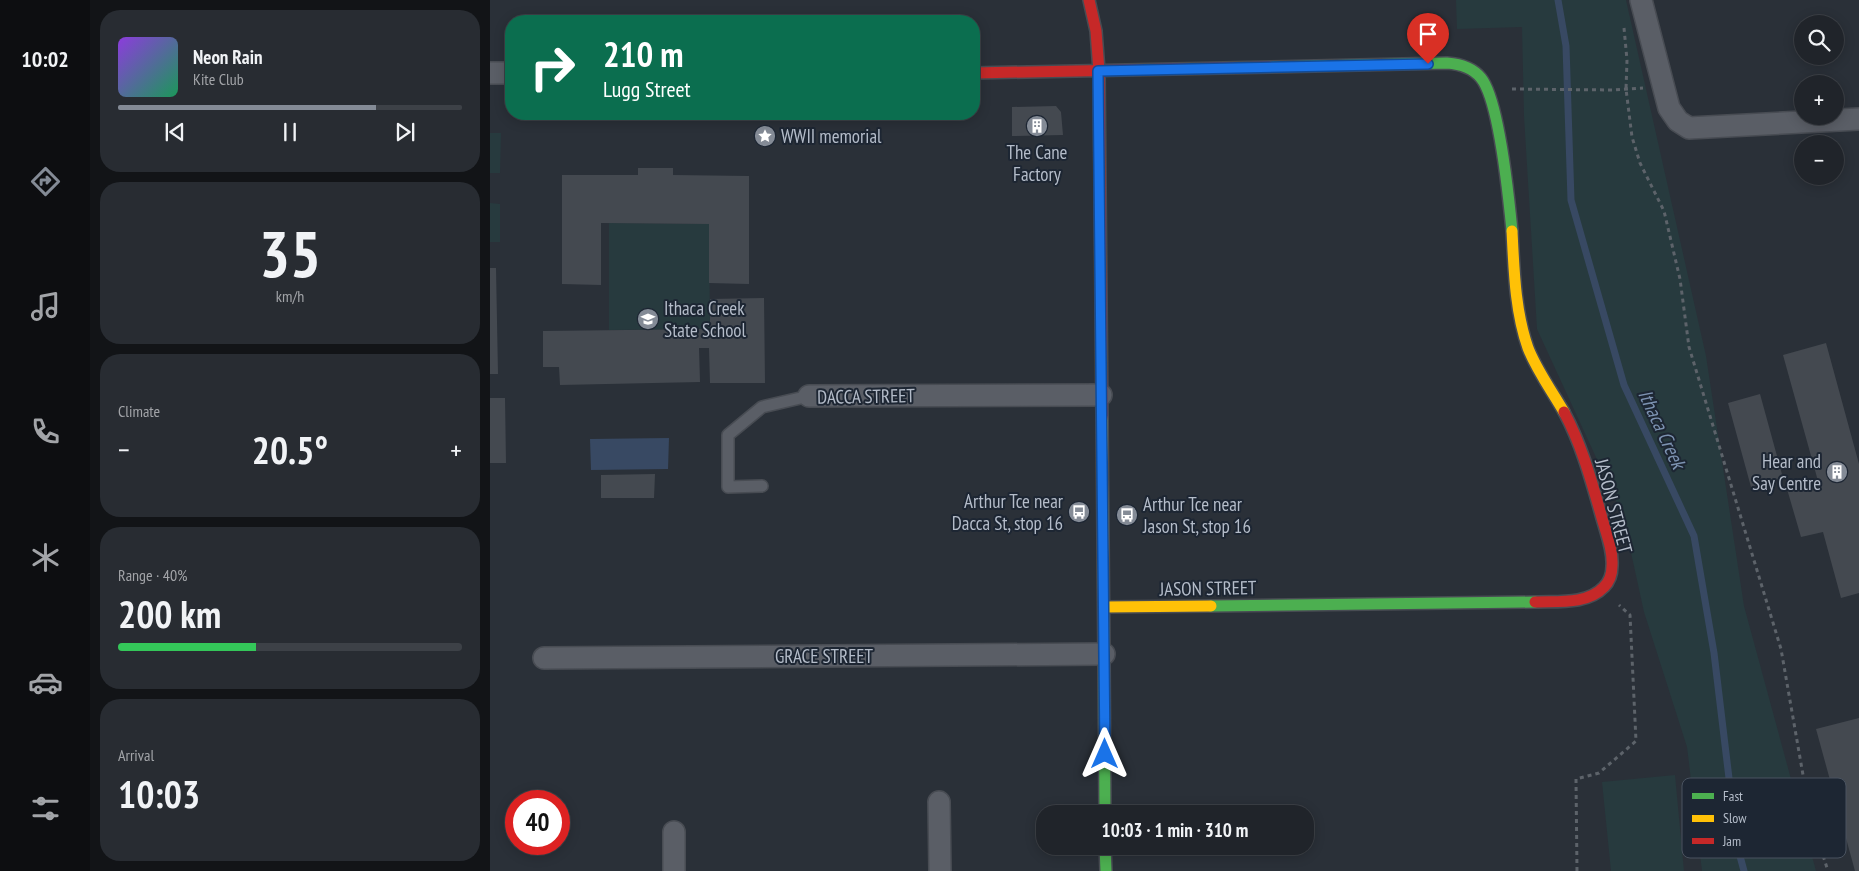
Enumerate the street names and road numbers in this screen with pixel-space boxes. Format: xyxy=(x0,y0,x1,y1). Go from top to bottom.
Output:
street label: DACCA STREET xyxy=(817,383,916,409)
street label: JASON STREET xyxy=(1590,455,1638,556)
street label: JASON STREET xyxy=(1158,575,1257,601)
street label: GRACE STREET xyxy=(775,644,874,668)

